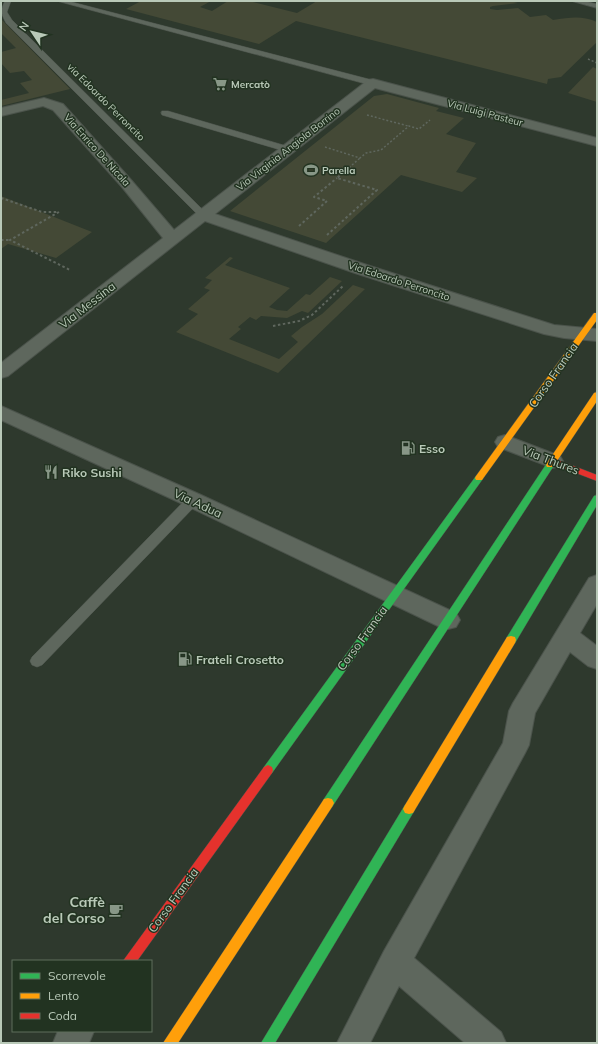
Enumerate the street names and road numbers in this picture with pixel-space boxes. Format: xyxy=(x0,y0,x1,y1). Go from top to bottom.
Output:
street label: via Edoardo Perroncito xyxy=(64,60,148,144)
street label: Via Luigi Pasteur xyxy=(446,97,525,129)
street label: Via Virginia Angiola Borrino xyxy=(233,104,343,194)
street label: Via Enrico De Nicola xyxy=(61,111,133,189)
street label: Via Edoardo Perroncito xyxy=(346,258,452,304)
street label: Via Messina xyxy=(56,278,118,332)
street label: Corso Francia xyxy=(525,340,581,410)
street label: Via Thures xyxy=(521,442,582,478)
street label: Via Adua xyxy=(171,485,225,521)
street label: Corso Francia xyxy=(334,603,390,673)
street label: Corso Francia xyxy=(145,865,201,935)

